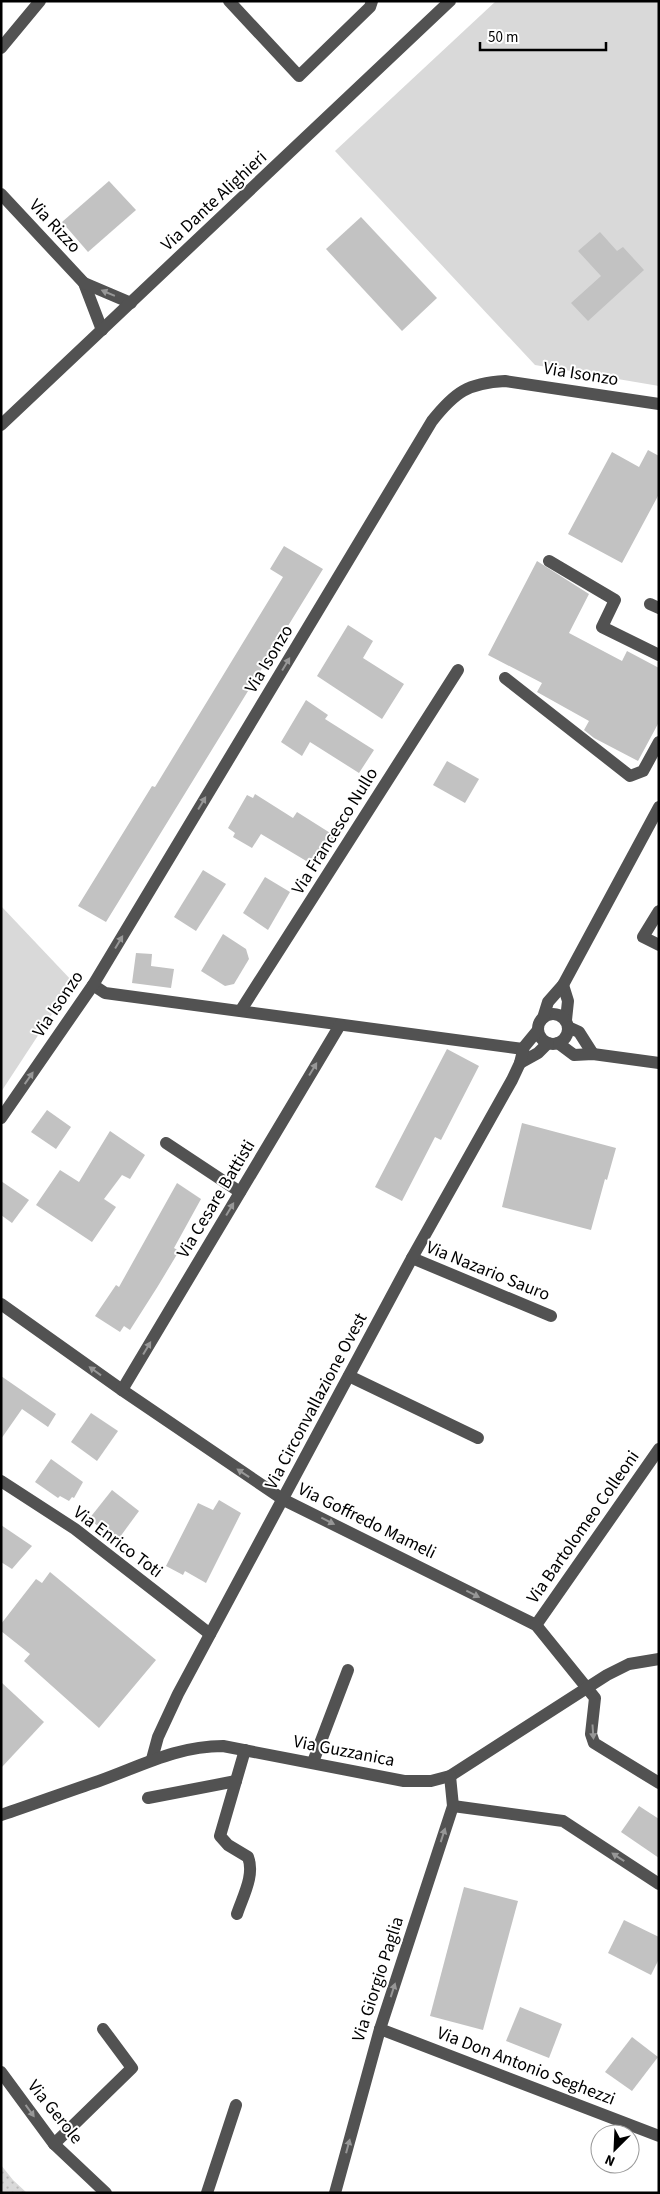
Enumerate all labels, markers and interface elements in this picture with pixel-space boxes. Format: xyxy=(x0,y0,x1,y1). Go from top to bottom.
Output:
scale bar xyxy=(480,20,606,52)
text: 50 m xyxy=(488,27,518,48)
street label: Via Dante Alighieri xyxy=(156,145,272,257)
street label: Via Rizzo xyxy=(23,193,87,259)
one-way arrow xyxy=(101,288,115,296)
street label: Via Isonzo xyxy=(542,356,620,392)
street label: Via Isonzo xyxy=(239,620,299,698)
one-way arrow xyxy=(282,657,291,670)
street label: Via Francesco Nullo xyxy=(286,763,384,899)
one-way arrow xyxy=(198,797,207,810)
one-way arrow xyxy=(114,936,123,949)
street label: Via Isonzo xyxy=(27,966,89,1042)
one-way arrow xyxy=(309,1063,318,1076)
one-way arrow xyxy=(24,1071,34,1085)
street label: Via Cesare Battisti xyxy=(171,1135,261,1263)
one-way arrow xyxy=(225,1202,234,1215)
street label: Via Nazario Sauro xyxy=(422,1235,554,1307)
street label: Via Circonvallazione Ovest xyxy=(259,1308,373,1494)
one-way arrow xyxy=(142,1342,151,1355)
one-way arrow xyxy=(88,1366,102,1376)
street label: Via Bartolomeo Colleoni xyxy=(521,1445,645,1609)
one-way arrow xyxy=(236,1468,250,1478)
street label: Via Goffredo Mameli xyxy=(294,1477,440,1565)
street label: Via Enrico Toti xyxy=(68,1500,168,1584)
one-way arrow xyxy=(320,1517,335,1525)
one-way arrow xyxy=(466,1590,480,1598)
one-way arrow xyxy=(589,1725,597,1741)
street label: Via Guzzanica xyxy=(291,1729,397,1773)
one-way arrow xyxy=(439,1827,447,1842)
one-way arrow xyxy=(611,1852,625,1862)
street label: Via Giorgio Paglia xyxy=(346,1913,410,2045)
one-way arrow xyxy=(389,1982,397,1997)
street label: Via Don Antonio Seghezzi xyxy=(433,2020,619,2112)
street label: Via Gerole xyxy=(21,2075,89,2149)
one-way arrow xyxy=(25,2105,35,2118)
north arrow xyxy=(590,2124,640,2174)
one-way arrow xyxy=(344,2138,352,2153)
text: N xyxy=(602,2149,618,2171)

